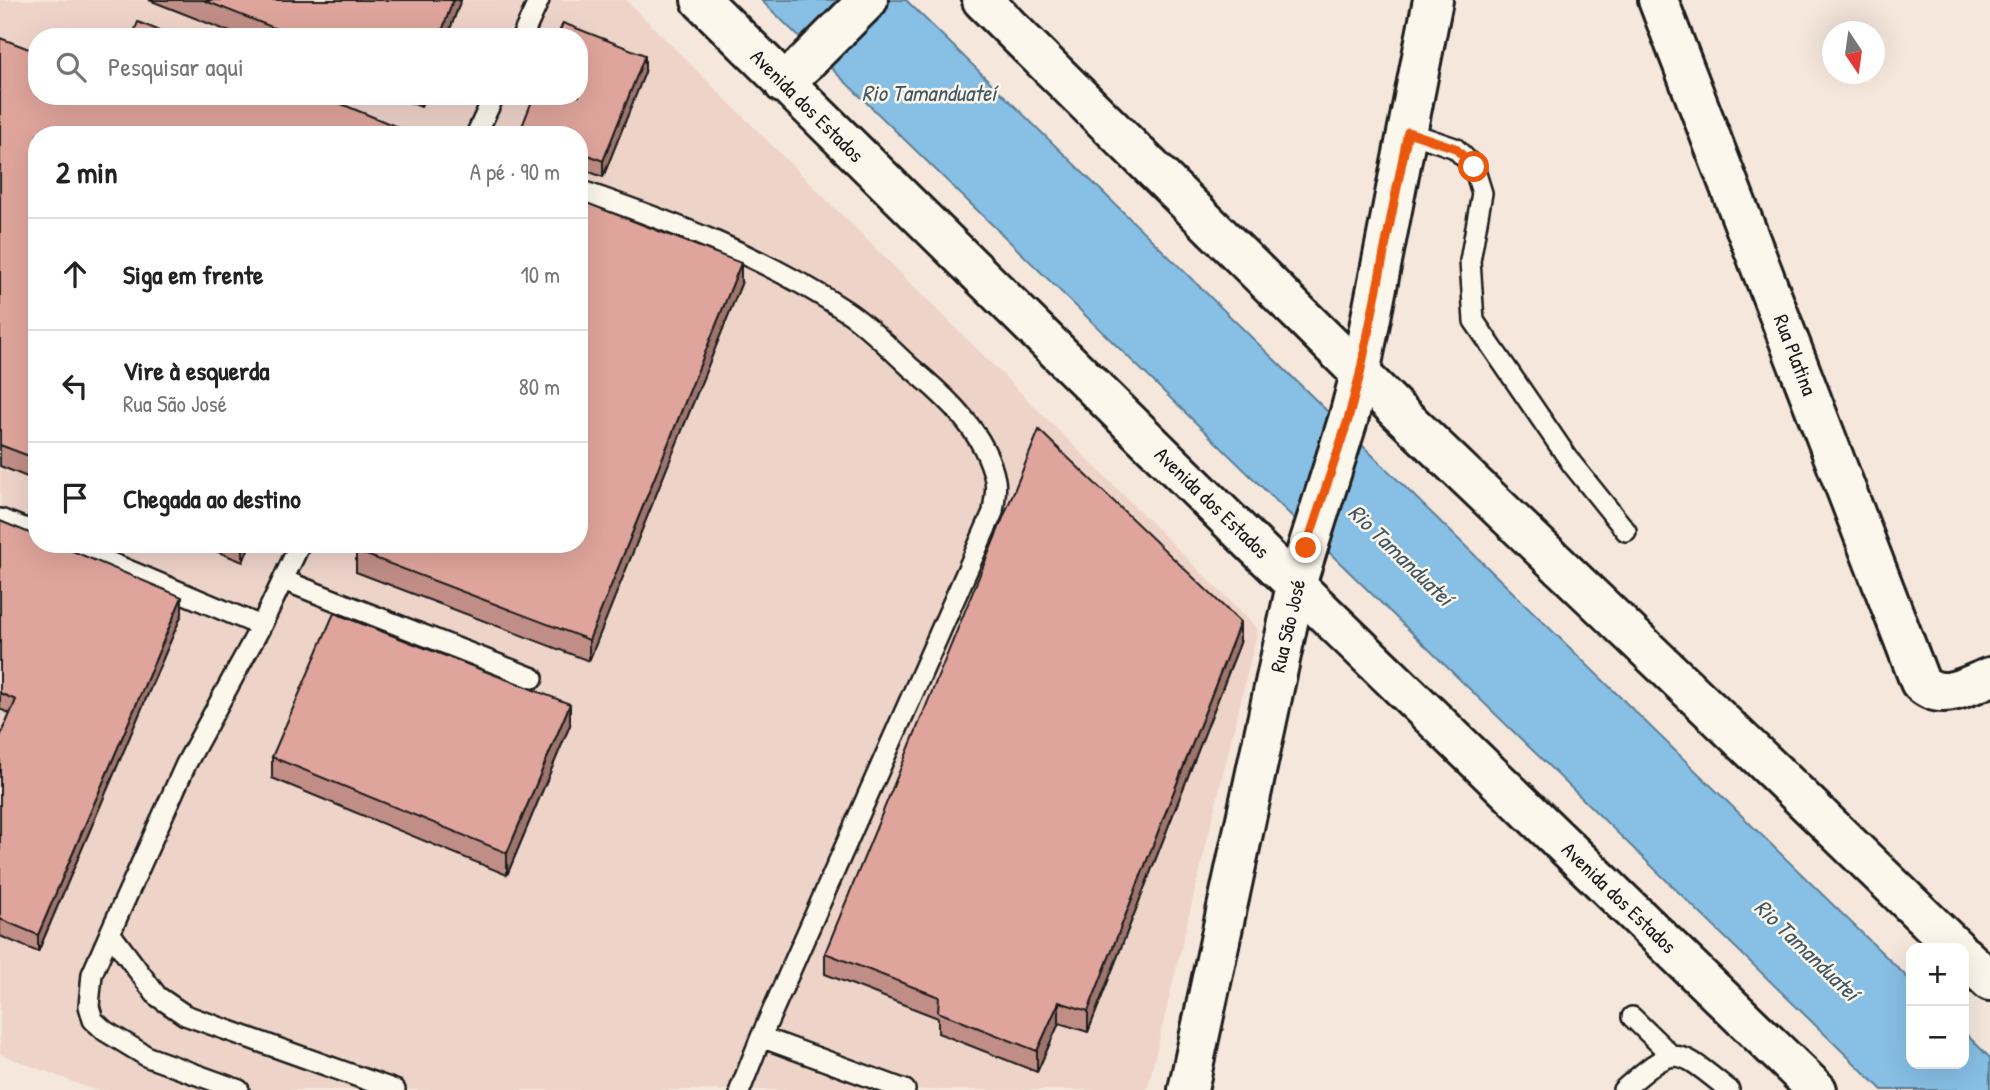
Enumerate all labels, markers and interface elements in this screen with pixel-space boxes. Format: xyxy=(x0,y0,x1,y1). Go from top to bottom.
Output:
north arrow xyxy=(1822,21,1885,84)
search box xyxy=(28,28,588,105)
street label: Avenida dos Estados xyxy=(744,43,870,169)
icon: search xyxy=(52,48,90,86)
text: Pesquisar aqui xyxy=(108,49,244,84)
water label: Rio Tamanduateí xyxy=(862,77,999,108)
route start xyxy=(1458,151,1489,182)
text: 2 min xyxy=(56,152,118,192)
text: A pé · 90 m xyxy=(470,156,560,187)
icon: ahead xyxy=(56,255,94,293)
text: Siga em frente xyxy=(123,257,263,292)
text: 10 m xyxy=(520,259,560,290)
street label: Rua Platina xyxy=(1767,310,1824,399)
text: Vire à esquerda xyxy=(123,353,269,388)
icon: left xyxy=(56,367,94,405)
text: 80 m xyxy=(519,371,560,402)
text: Rua São José xyxy=(123,388,227,419)
street label: Avenida dos Estados xyxy=(1148,440,1276,565)
icon: arrive xyxy=(56,479,94,517)
text: Chegada ao destino xyxy=(123,481,301,516)
water label: Rio Tamanduateí xyxy=(1342,497,1462,614)
route end xyxy=(1290,532,1321,563)
street label: Rua São José xyxy=(1263,576,1312,675)
street label: Avenida dos Estados xyxy=(1555,835,1683,960)
water label: Rio Tamanduateí xyxy=(1748,892,1868,1009)
map controls xyxy=(1906,943,1969,1069)
button: + xyxy=(1906,943,1969,1006)
button: − xyxy=(1906,1006,1969,1069)

